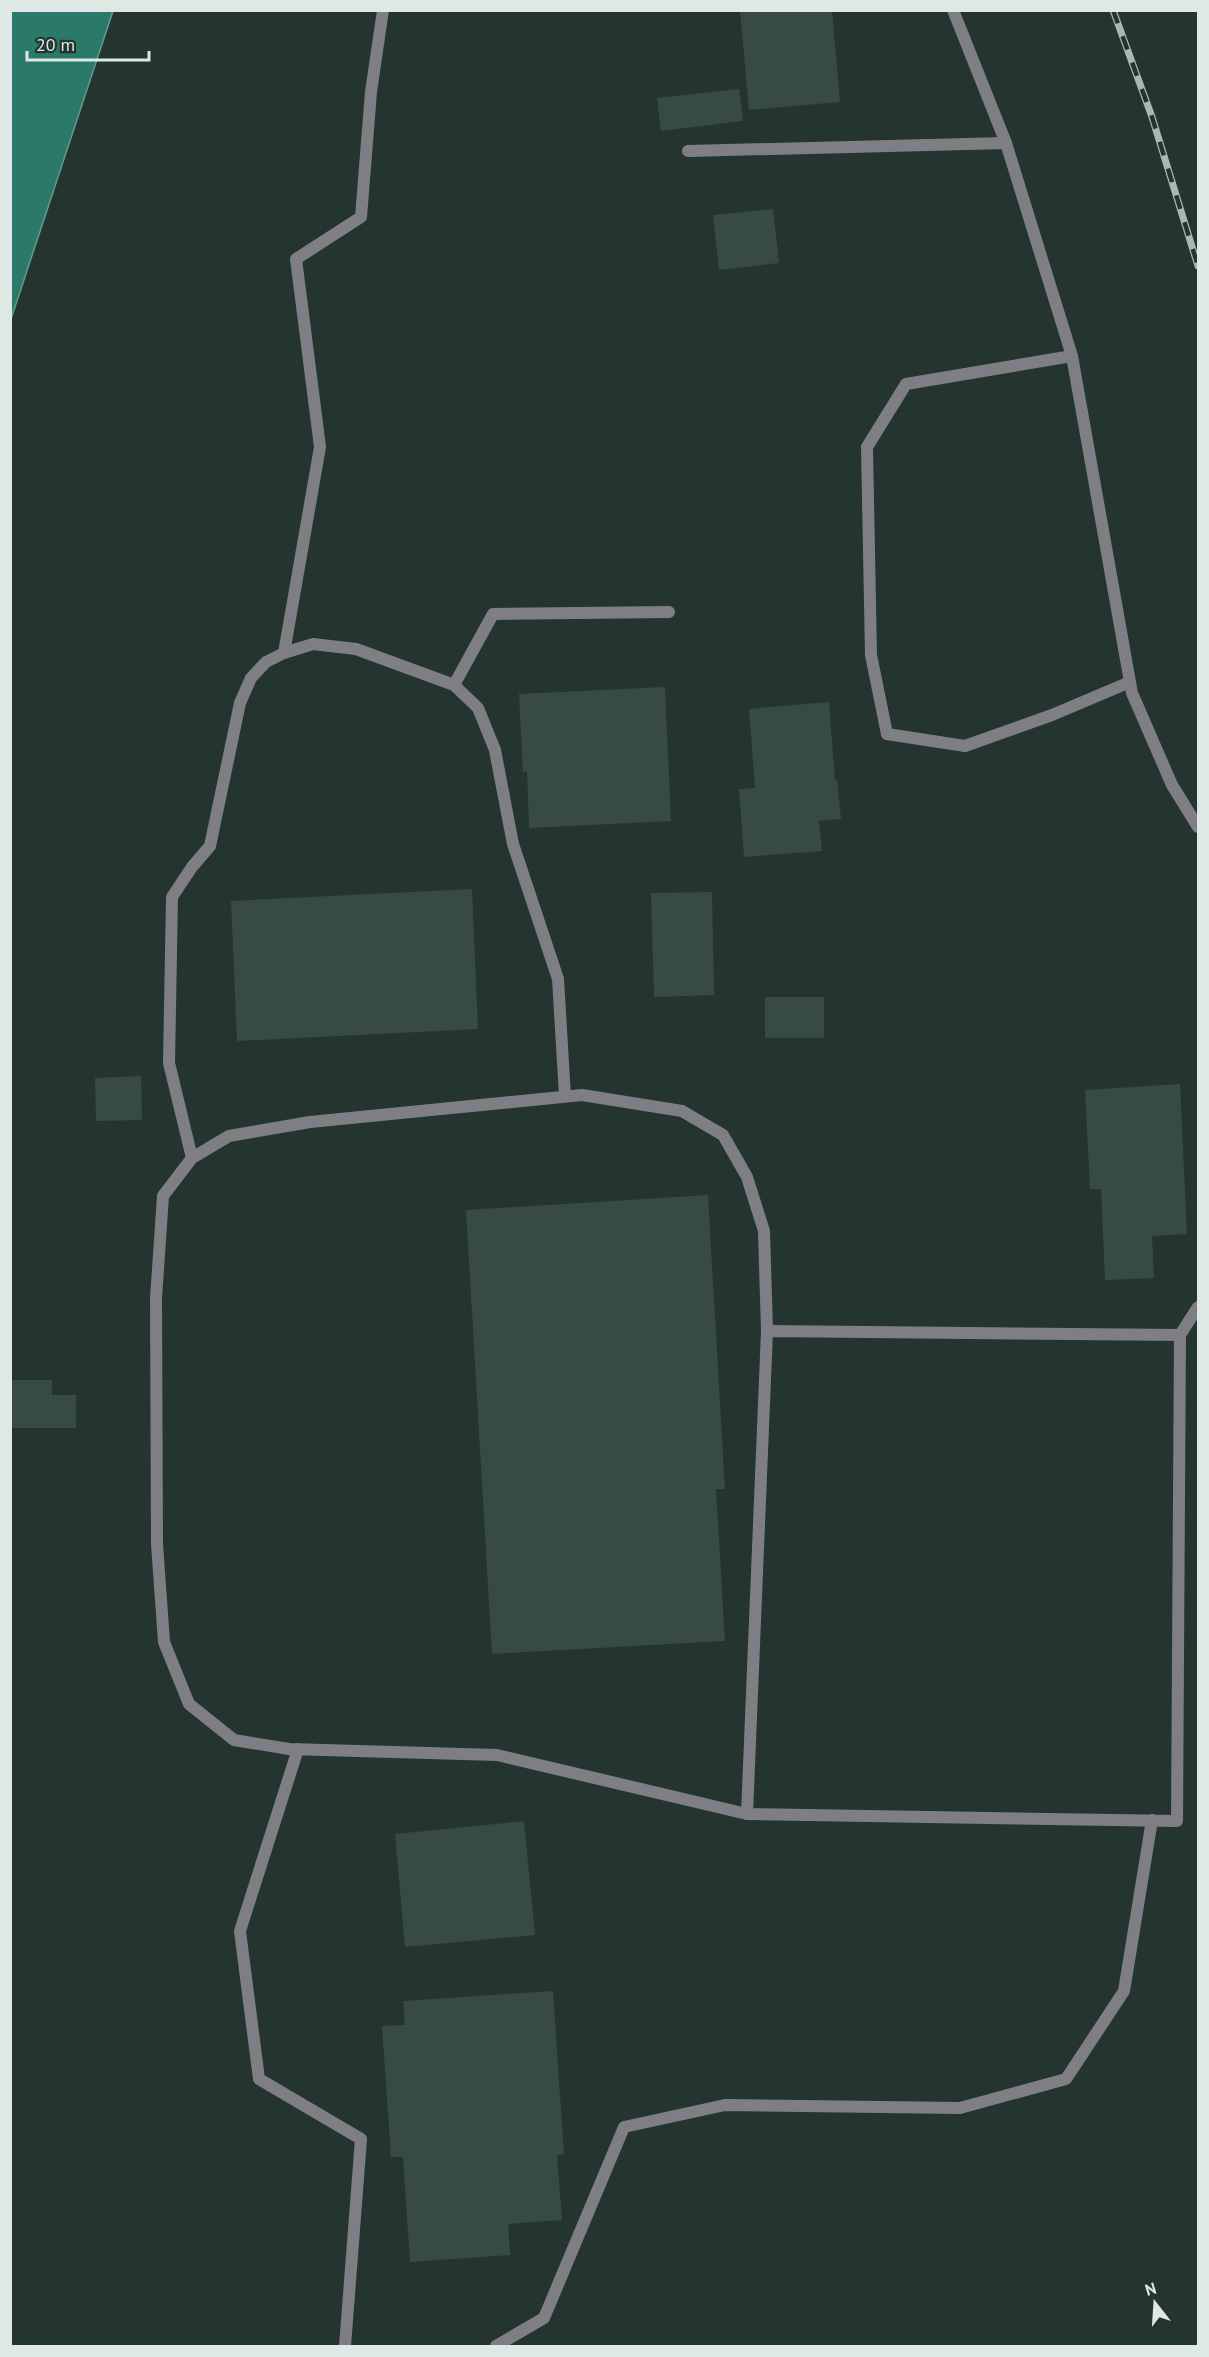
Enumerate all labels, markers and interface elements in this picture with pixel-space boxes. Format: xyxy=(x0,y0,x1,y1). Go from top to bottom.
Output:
scale bar xyxy=(27,24,148,62)
text: 20 m xyxy=(36,33,75,56)
north arrow xyxy=(1125,2273,1185,2333)
text: N xyxy=(1143,2278,1159,2300)

